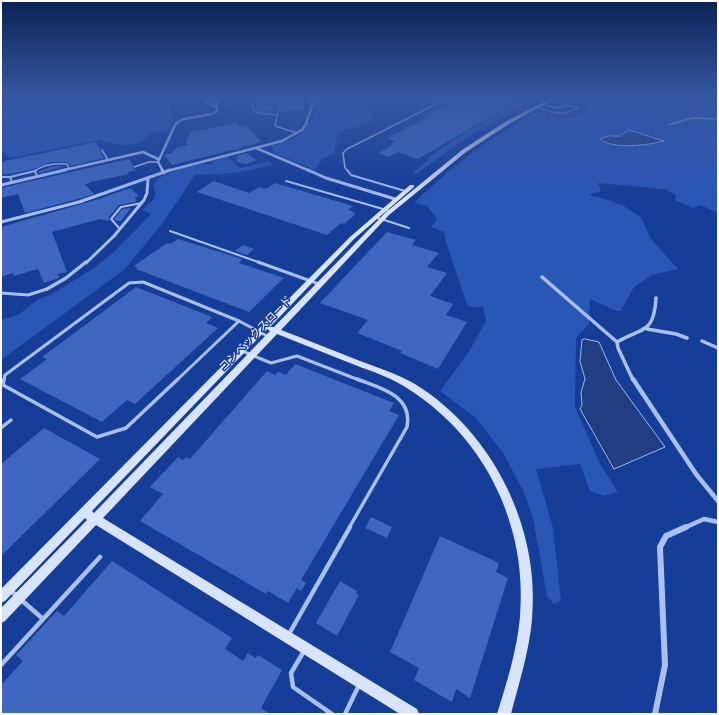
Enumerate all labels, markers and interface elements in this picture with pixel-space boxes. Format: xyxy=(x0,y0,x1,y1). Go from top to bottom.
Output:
street label: コンベックスロード xyxy=(217,294,295,374)

